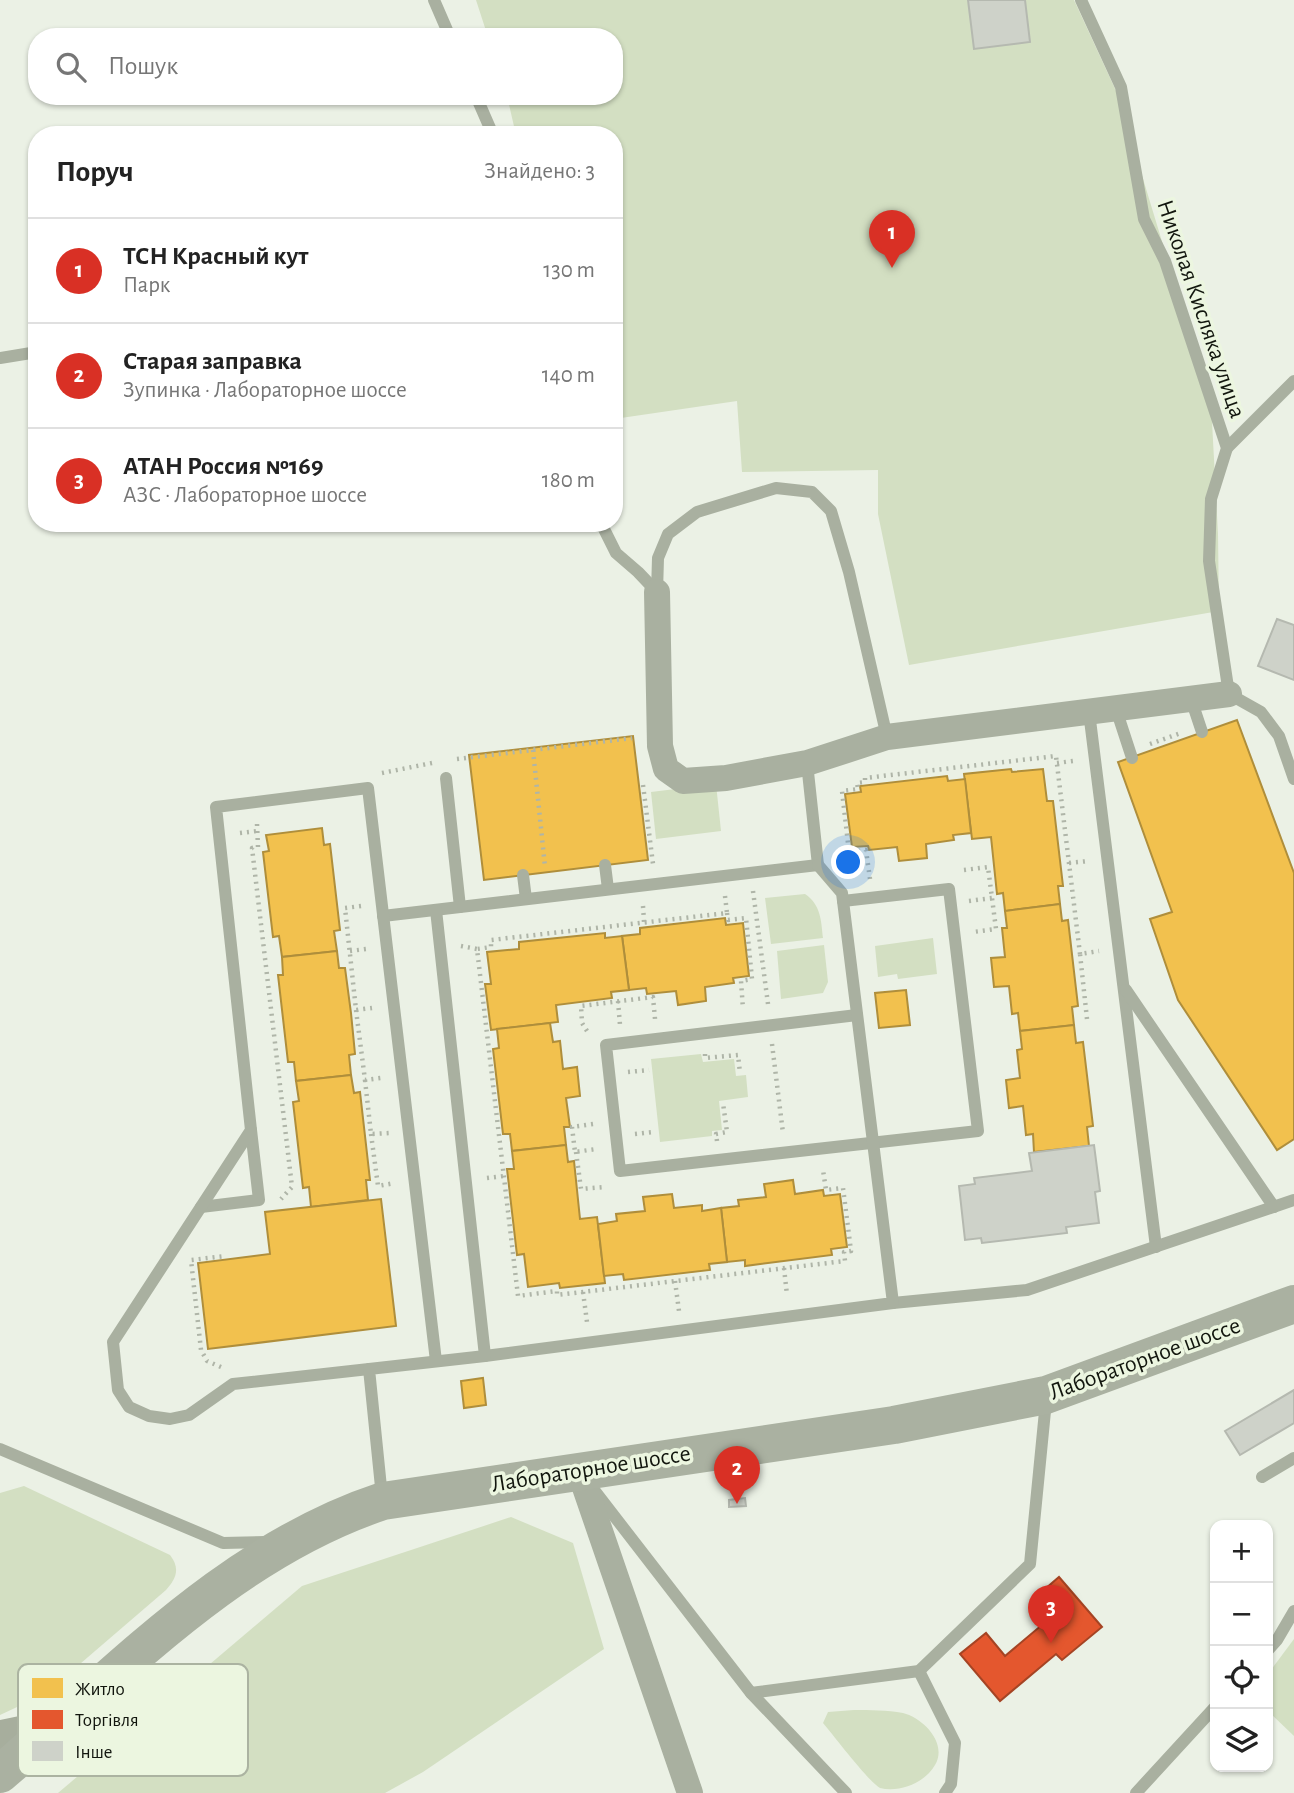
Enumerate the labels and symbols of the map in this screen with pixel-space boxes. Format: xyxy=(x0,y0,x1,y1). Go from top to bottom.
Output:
street label: Николая Кисляка улица xyxy=(1152,197,1250,421)
pin: 1 xyxy=(869,210,915,268)
your location xyxy=(831,845,865,879)
street label: Лабораторное шоссе xyxy=(1046,1313,1244,1405)
street label: Лабораторное шоссе xyxy=(490,1441,692,1497)
pin: 2 xyxy=(714,1446,760,1504)
pin: 3 xyxy=(1028,1585,1074,1643)
legend xyxy=(18,1664,248,1776)
text: Житло xyxy=(75,1680,125,1699)
text: Торгівля xyxy=(75,1711,139,1730)
text: Інше xyxy=(75,1743,113,1762)

